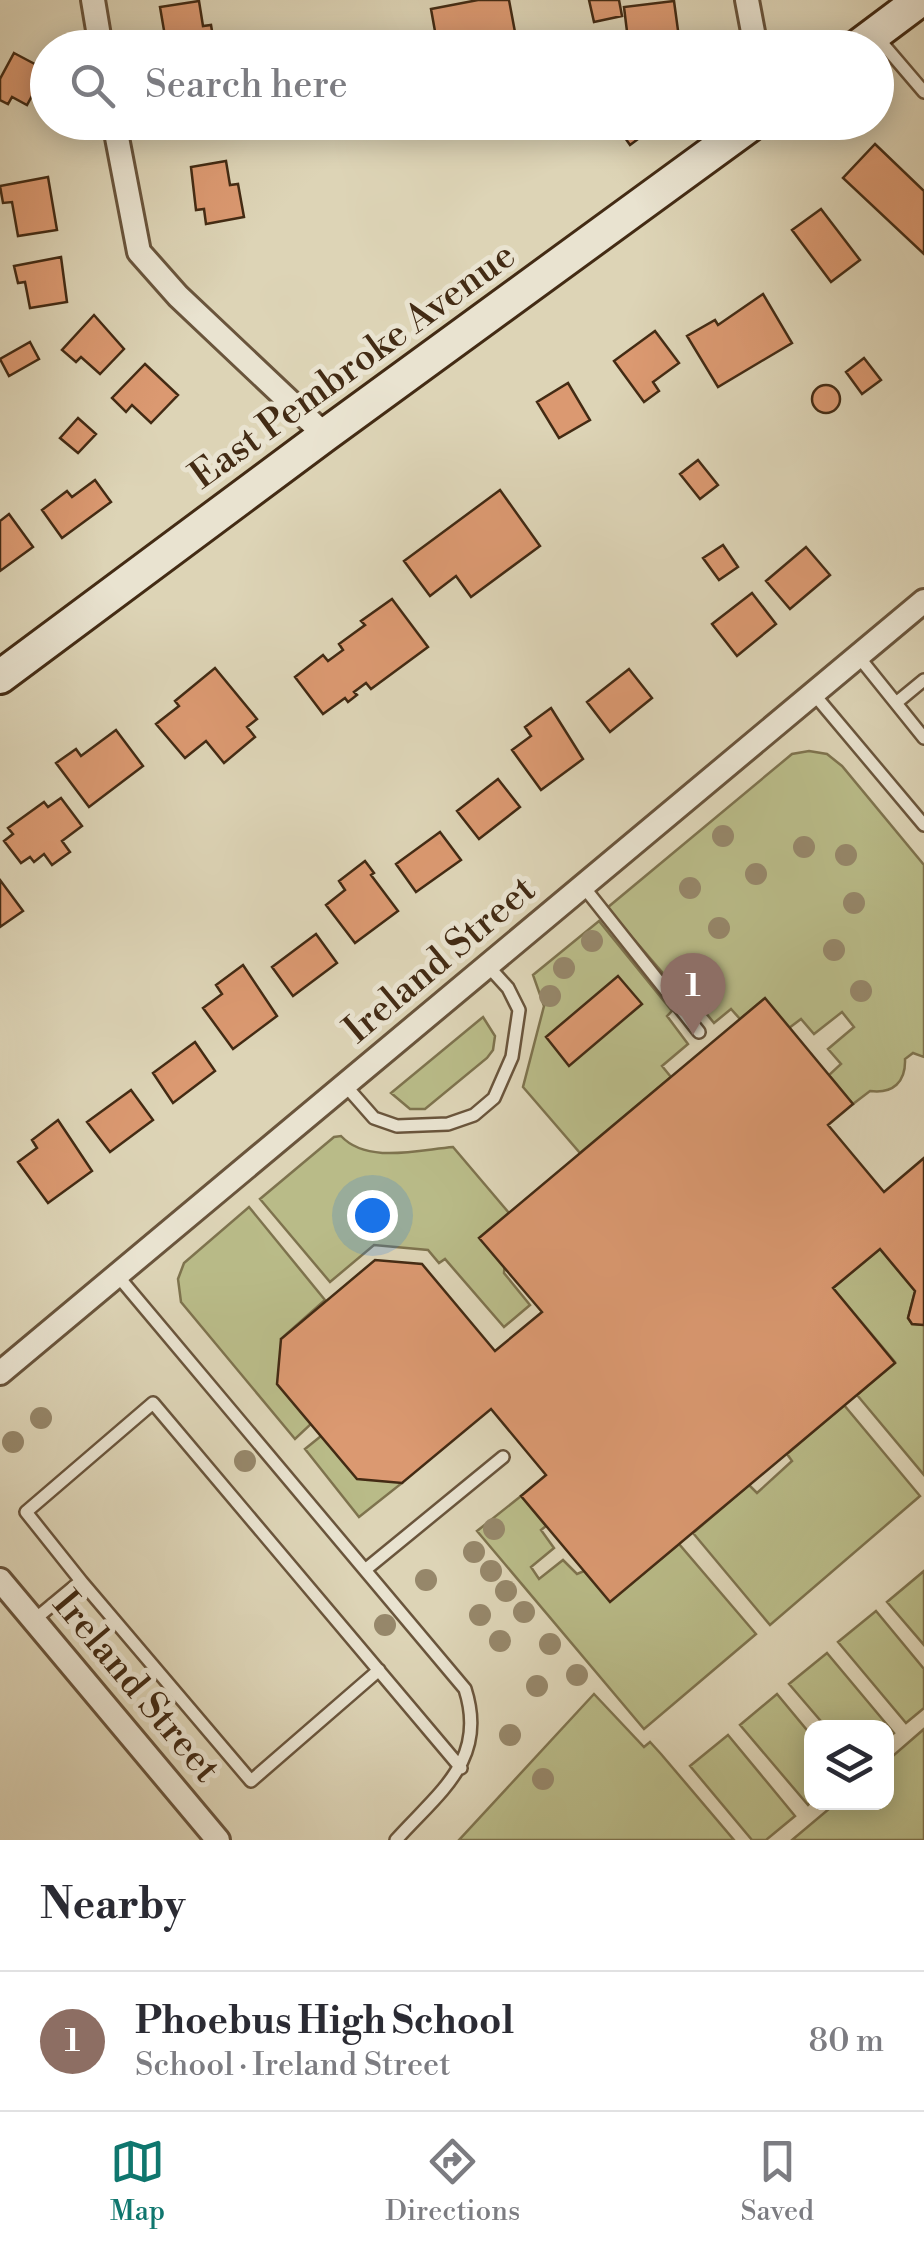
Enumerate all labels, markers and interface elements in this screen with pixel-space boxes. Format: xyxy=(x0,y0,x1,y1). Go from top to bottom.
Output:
search box xyxy=(30,30,894,140)
icon: search xyxy=(65,58,120,113)
text: Search here xyxy=(145,62,348,109)
street label: East Pembroke Avenue xyxy=(181,232,525,500)
street label: Ireland Street xyxy=(335,866,545,1054)
pin: 1 xyxy=(660,952,726,1035)
your location xyxy=(347,1190,398,1241)
street label: Ireland Street xyxy=(42,1582,230,1792)
map controls xyxy=(804,1720,894,1810)
button: layers xyxy=(804,1720,894,1810)
text: Nearby xyxy=(40,1879,185,1932)
text: Phoebus High School xyxy=(135,1998,514,2045)
text: 1 xyxy=(65,2021,80,2061)
text: 80 m xyxy=(809,2021,884,2061)
text: School · Ireland Street xyxy=(135,2045,451,2085)
tab: Map xyxy=(110,2134,165,2229)
tab: Directions xyxy=(385,2134,520,2229)
tab: Saved xyxy=(740,2134,814,2229)

